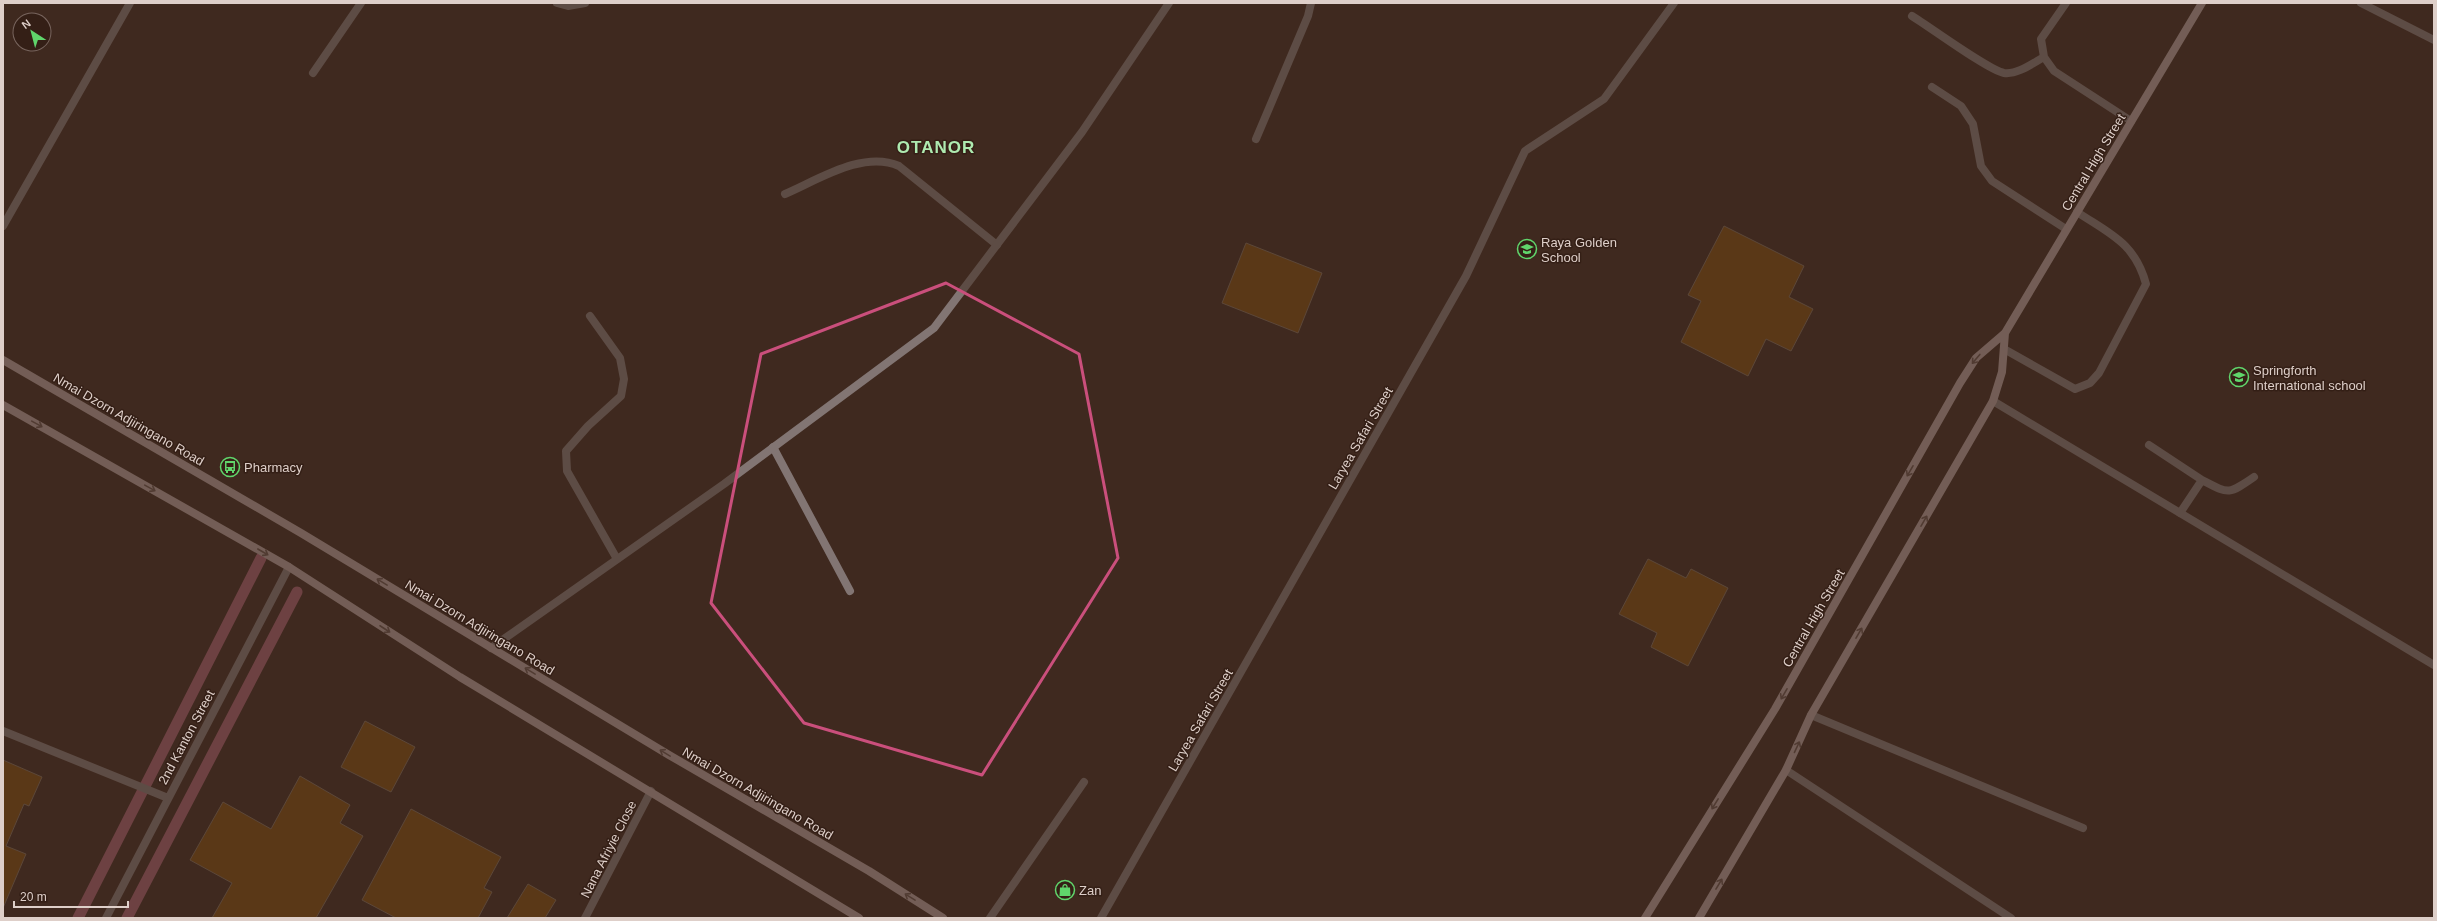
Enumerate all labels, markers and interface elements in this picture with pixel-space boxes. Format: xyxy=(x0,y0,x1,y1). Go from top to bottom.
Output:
north arrow xyxy=(12,12,52,52)
text: N xyxy=(19,17,33,31)
street label: Central High Street xyxy=(2059,111,2129,214)
district label: OTANOR xyxy=(897,138,975,157)
place label: Raya Golden School xyxy=(1541,235,1617,265)
school or university icon: Raya Golden School xyxy=(1516,238,1538,260)
one-way arrow xyxy=(1972,354,1981,364)
place label: Springforth International school xyxy=(2253,363,2366,393)
school or university icon: Springforth International school xyxy=(2228,366,2250,388)
street label: Nmai Dzorn Adjiringano Road xyxy=(51,370,207,469)
street label: Laryea Safari Street xyxy=(1325,384,1396,492)
one-way arrow xyxy=(31,421,43,429)
bus stop icon: Pharmacy xyxy=(219,456,241,478)
place label: Pharmacy xyxy=(244,460,303,475)
one-way arrow xyxy=(1906,465,1914,477)
one-way arrow xyxy=(144,485,156,493)
one-way arrow xyxy=(1920,515,1928,527)
one-way arrow xyxy=(257,549,269,557)
street label: Central High Street xyxy=(1779,566,1848,670)
street label: Nmai Dzorn Adjiringano Road xyxy=(402,577,557,678)
one-way arrow xyxy=(376,578,388,586)
one-way arrow xyxy=(379,625,390,633)
one-way arrow xyxy=(1855,627,1863,639)
street label: Laryea Safari Street xyxy=(1165,666,1236,774)
one-way arrow xyxy=(524,667,536,675)
street label: 2nd Kanton Street xyxy=(155,687,218,787)
one-way arrow xyxy=(1779,687,1787,699)
one-way arrow xyxy=(1794,742,1801,754)
street label: Nmai Dzorn Adjiringano Road xyxy=(680,744,836,843)
one-way arrow xyxy=(659,748,671,756)
street label: Nana Afriyie Close xyxy=(577,798,639,900)
one-way arrow xyxy=(1711,798,1719,810)
one-way arrow xyxy=(1715,878,1723,890)
shop icon: Zan xyxy=(1054,879,1076,901)
scale bar xyxy=(14,883,128,909)
place label: Zan xyxy=(1079,883,1101,898)
text: 20 m xyxy=(20,890,47,904)
one-way arrow xyxy=(905,893,916,901)

